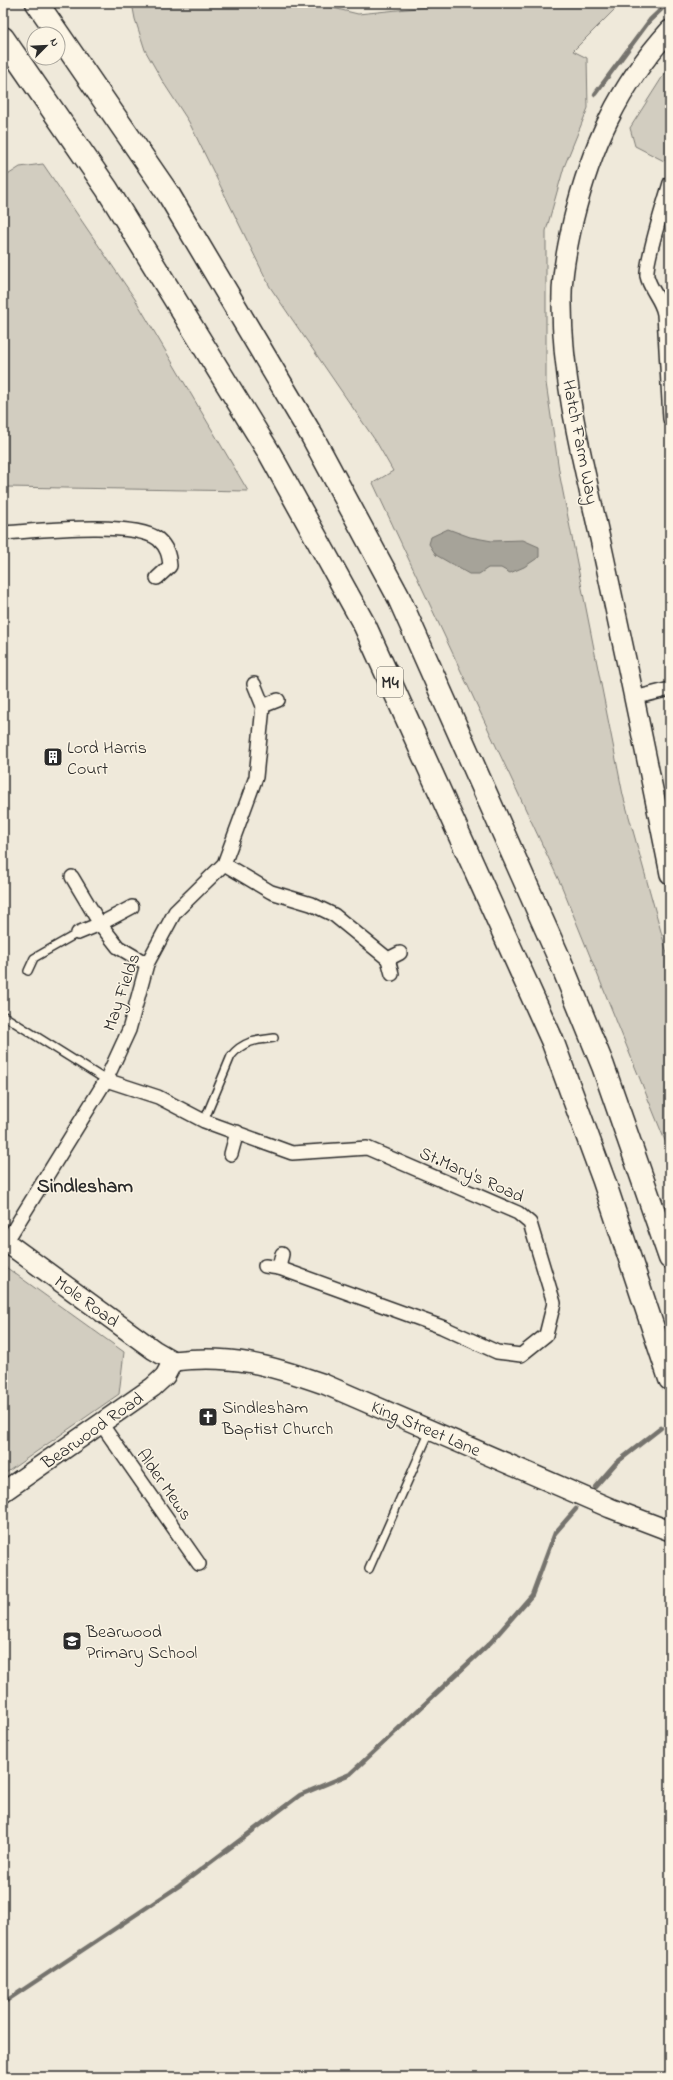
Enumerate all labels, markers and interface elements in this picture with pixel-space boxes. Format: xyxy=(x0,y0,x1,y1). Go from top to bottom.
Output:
north arrow xyxy=(26,26,66,66)
text: N xyxy=(45,36,63,49)
street label: Hatch Farm Way xyxy=(554,378,604,507)
road number: M4 xyxy=(377,667,403,697)
place label: Lord Harris Court xyxy=(67,736,147,783)
building icon: Lord Harris Court xyxy=(42,746,64,768)
street label: May Fields xyxy=(98,950,148,1035)
street label: St.Mary's Road xyxy=(415,1141,528,1211)
district label: Sindlesham xyxy=(37,1173,133,1202)
street label: Mole Road xyxy=(48,1270,124,1335)
street label: Bearwood Road xyxy=(36,1387,150,1477)
street label: King Street Lane xyxy=(366,1395,485,1466)
place label: Sindlesham Baptist Church xyxy=(221,1396,333,1443)
church icon: Sindlesham Baptist Church xyxy=(197,1406,219,1428)
street label: Alder Mews xyxy=(129,1444,198,1526)
place label: Bearwood Primary School xyxy=(85,1620,197,1667)
school or university icon: Bearwood Primary School xyxy=(61,1630,83,1652)

